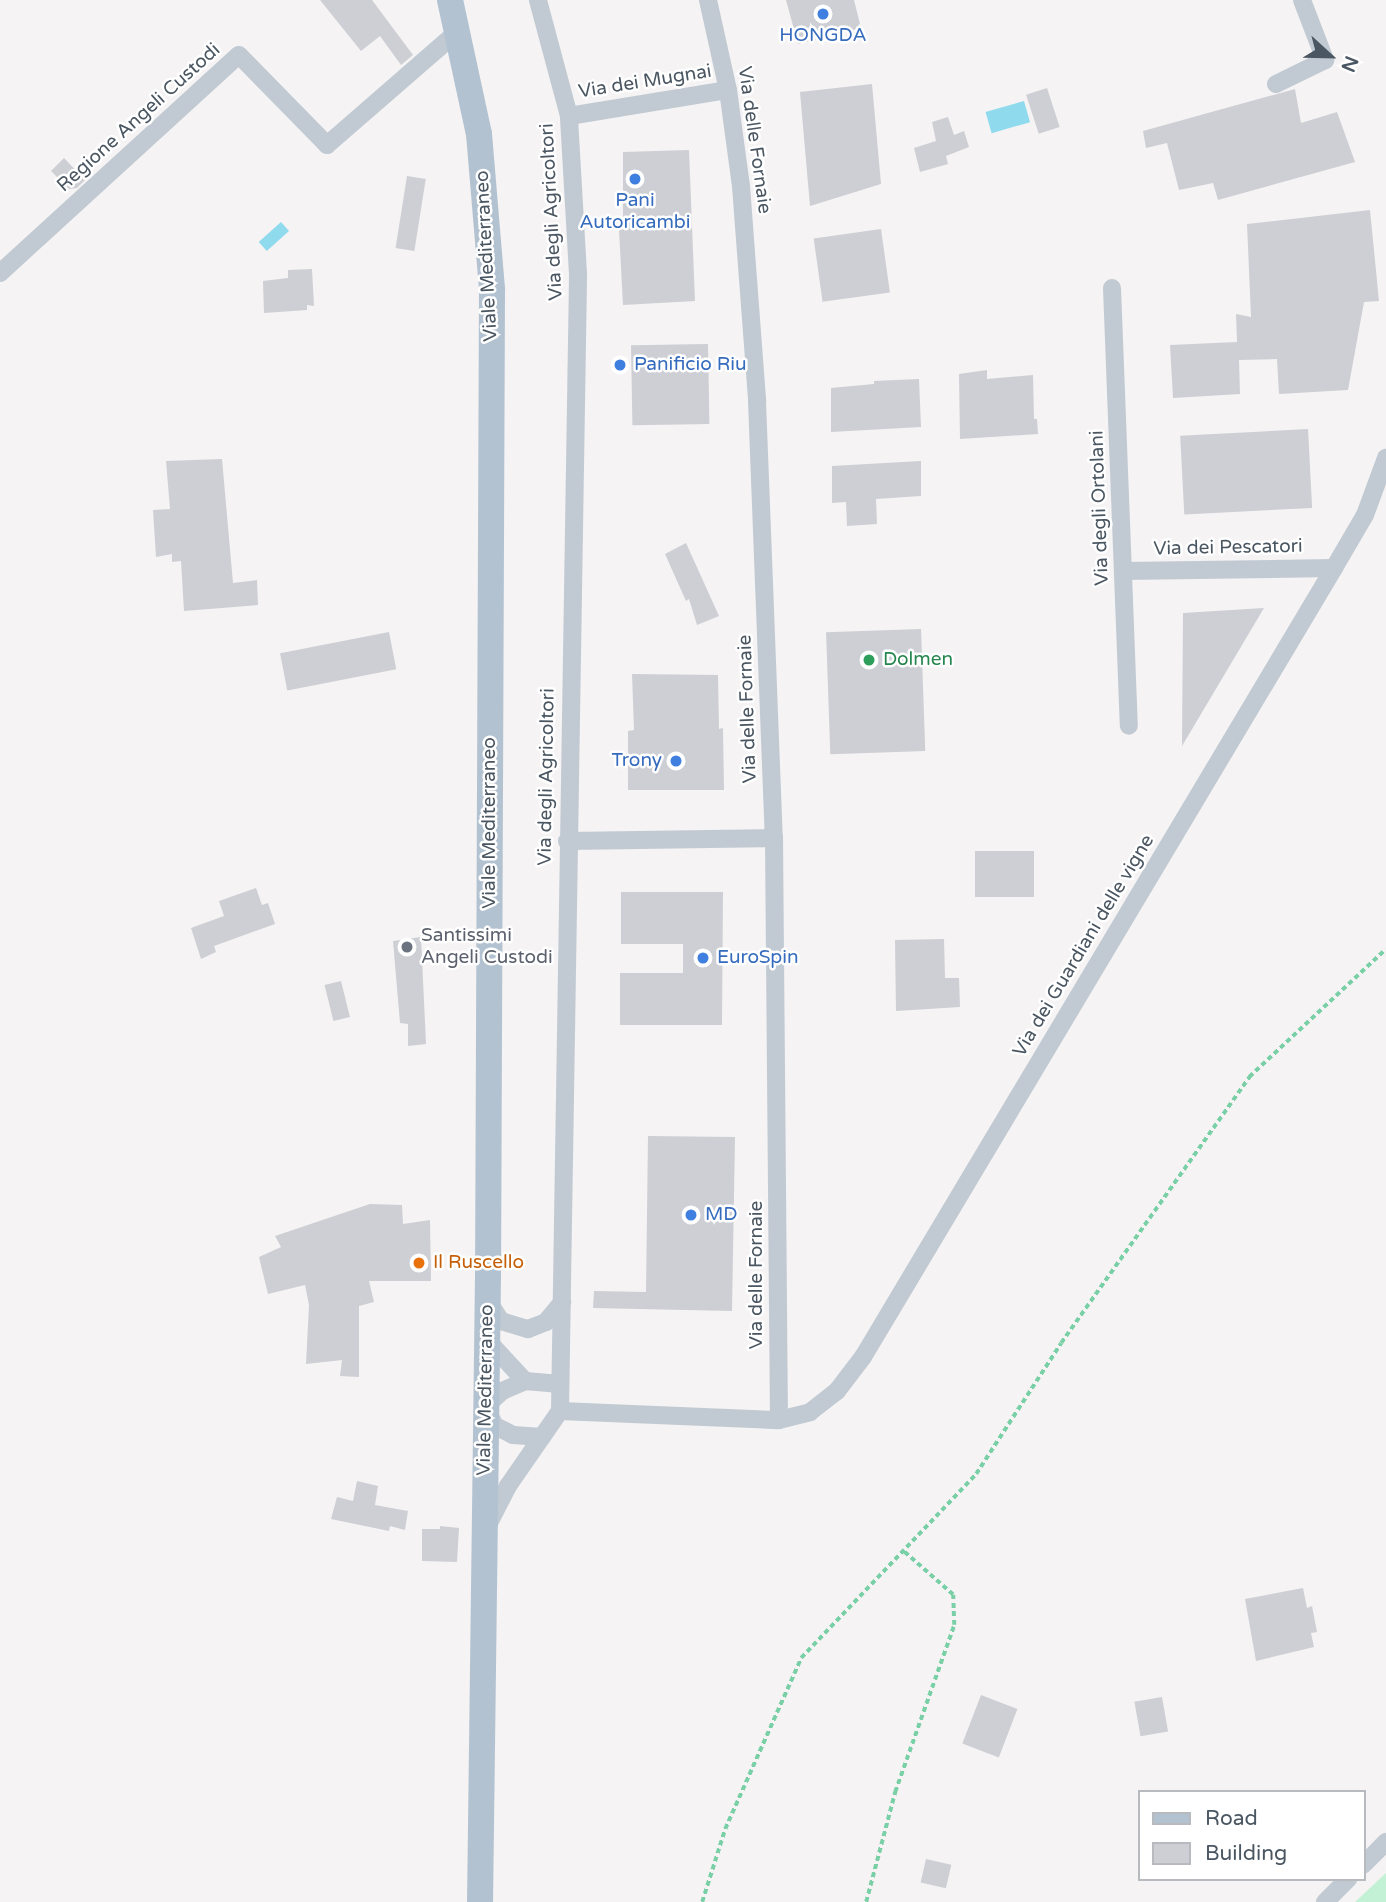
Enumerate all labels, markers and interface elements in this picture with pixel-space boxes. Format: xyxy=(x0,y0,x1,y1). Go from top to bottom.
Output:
marker: HONGDA xyxy=(815,6,831,22)
north arrow xyxy=(1295,21,1365,91)
place label: HONGDA xyxy=(779,25,867,47)
street label: Regione Angeli Custodi xyxy=(53,39,225,197)
text: N xyxy=(1336,53,1363,75)
street label: Via dei Mugnai xyxy=(577,60,713,104)
street label: Via delle Fornaie xyxy=(732,65,776,215)
street label: Via degli Agricoltori xyxy=(536,123,568,301)
street label: Viale Mediterraneo xyxy=(471,170,503,342)
marker: Pani Autoricambi xyxy=(627,171,643,187)
place label: Pani Autoricambi xyxy=(579,190,691,234)
place label: Panificio Riu xyxy=(634,354,747,376)
marker: Panificio Riu xyxy=(612,357,628,373)
street label: Via degli Ortolani xyxy=(1086,430,1114,586)
street label: Via dei Pescatori xyxy=(1153,535,1303,561)
street label: Via delle Fornaie xyxy=(734,634,762,784)
place label: Dolmen xyxy=(883,649,953,671)
marker: Dolmen xyxy=(861,652,877,668)
street label: Via degli Agricoltori xyxy=(534,688,560,866)
street label: Viale Mediterraneo xyxy=(479,737,501,909)
place label: Trony xyxy=(611,750,662,772)
marker: Trony xyxy=(668,753,684,769)
street label: Via dei Guardiani delle vigne xyxy=(1009,831,1159,1061)
place label: Santissimi Angeli Custodi xyxy=(421,925,553,969)
marker: Santissimi Angeli Custodi xyxy=(399,939,415,955)
place label: EuroSpin xyxy=(717,947,799,969)
marker: EuroSpin xyxy=(695,950,711,966)
street label: Via delle Fornaie xyxy=(746,1201,768,1349)
place label: MD xyxy=(705,1204,738,1226)
marker: MD xyxy=(683,1207,699,1223)
place label: Il Ruscello xyxy=(433,1252,524,1274)
marker: Il Ruscello xyxy=(411,1255,427,1271)
street label: Viale Mediterraneo xyxy=(473,1304,499,1476)
legend xyxy=(1138,1790,1365,1881)
text: Road xyxy=(1205,1806,1258,1831)
text: Building xyxy=(1205,1841,1287,1866)

